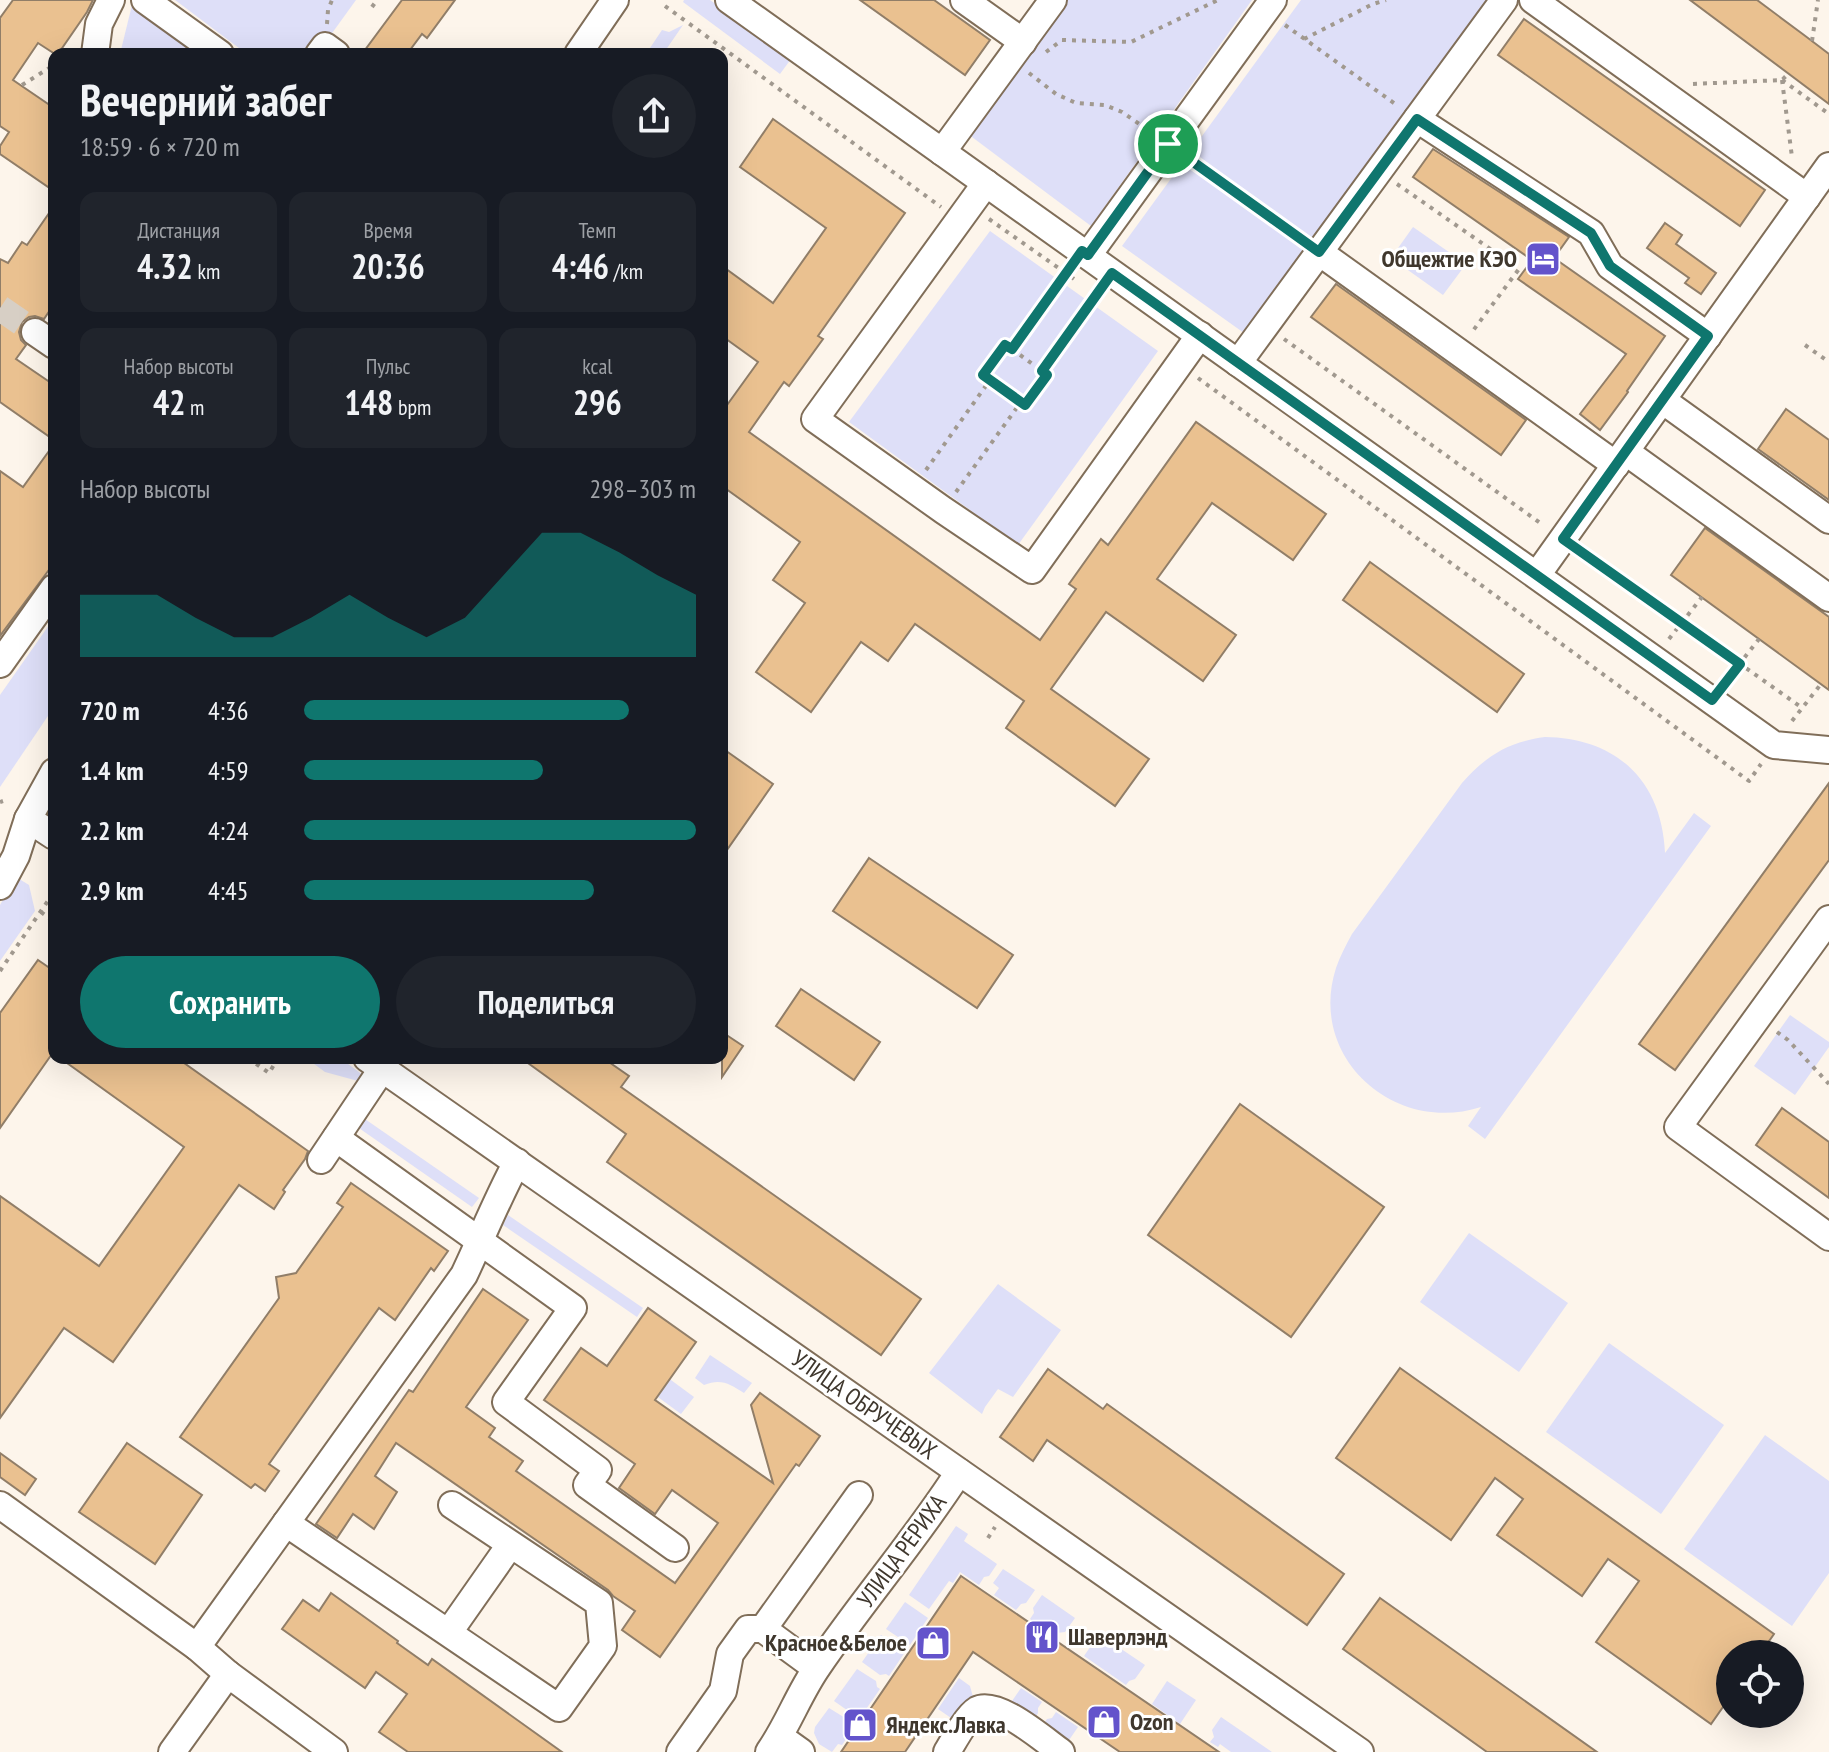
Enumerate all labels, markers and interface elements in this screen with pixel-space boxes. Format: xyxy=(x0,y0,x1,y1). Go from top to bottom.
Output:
text: Вечерний забег xyxy=(80,71,331,128)
button: share xyxy=(612,74,696,158)
pin xyxy=(1134,110,1202,178)
icon: arrive xyxy=(1146,122,1190,166)
text: 18:59 · 6 × 720 m xyxy=(80,130,240,163)
text: Дистанция xyxy=(137,216,220,244)
text: Время xyxy=(363,216,413,244)
text: Темп xyxy=(579,216,616,244)
hotel icon: Общежтие КЭО xyxy=(1524,240,1562,278)
place label: Общежтие КЭО xyxy=(1381,243,1517,274)
text: 4.32 xyxy=(137,244,193,288)
text: 20:36 xyxy=(351,244,425,288)
text: 4:46 xyxy=(552,244,609,288)
text: km xyxy=(193,257,220,285)
text: /km xyxy=(609,257,643,285)
text: Набор высоты xyxy=(124,352,234,380)
text: Пульс xyxy=(366,352,410,380)
text: kcal xyxy=(582,352,612,380)
text: 42 xyxy=(153,380,185,424)
text: 148 xyxy=(345,380,393,424)
text: 296 xyxy=(573,380,622,424)
text: m xyxy=(185,393,204,421)
text: bpm xyxy=(393,393,431,421)
text: Набор высоты xyxy=(80,472,210,505)
text: 298–303 m xyxy=(590,472,696,505)
text: 720 m xyxy=(80,694,140,727)
text: 4:36 xyxy=(208,694,248,727)
text: 1.4 km xyxy=(80,754,144,787)
text: 4:59 xyxy=(208,754,248,787)
text: 2.2 km xyxy=(80,814,144,847)
text: 4:24 xyxy=(208,814,248,847)
text: 2.9 km xyxy=(80,874,144,907)
text: 4:45 xyxy=(208,874,248,907)
button: Сохранить xyxy=(80,956,380,1048)
button: Поделиться xyxy=(396,956,696,1048)
street label: УЛИЦА ОБРУЧЕВЫХ xyxy=(786,1343,943,1466)
street label: УЛИЦА РЕРИХА xyxy=(850,1487,953,1613)
restaurant icon: Шаверлэнд xyxy=(1023,1618,1061,1656)
place label: Шаверлэнд xyxy=(1068,1621,1168,1652)
shop icon: Красное&Белое xyxy=(914,1624,952,1662)
place label: Красное&Белое xyxy=(765,1627,907,1658)
map controls xyxy=(1716,1640,1804,1728)
button: locate xyxy=(1716,1640,1804,1728)
shop icon: Ozon xyxy=(1085,1703,1123,1741)
shop icon: Яндекс.Лавка xyxy=(841,1706,879,1744)
place label: Ozon xyxy=(1130,1706,1173,1737)
place label: Яндекс.Лавка xyxy=(886,1709,1006,1740)

